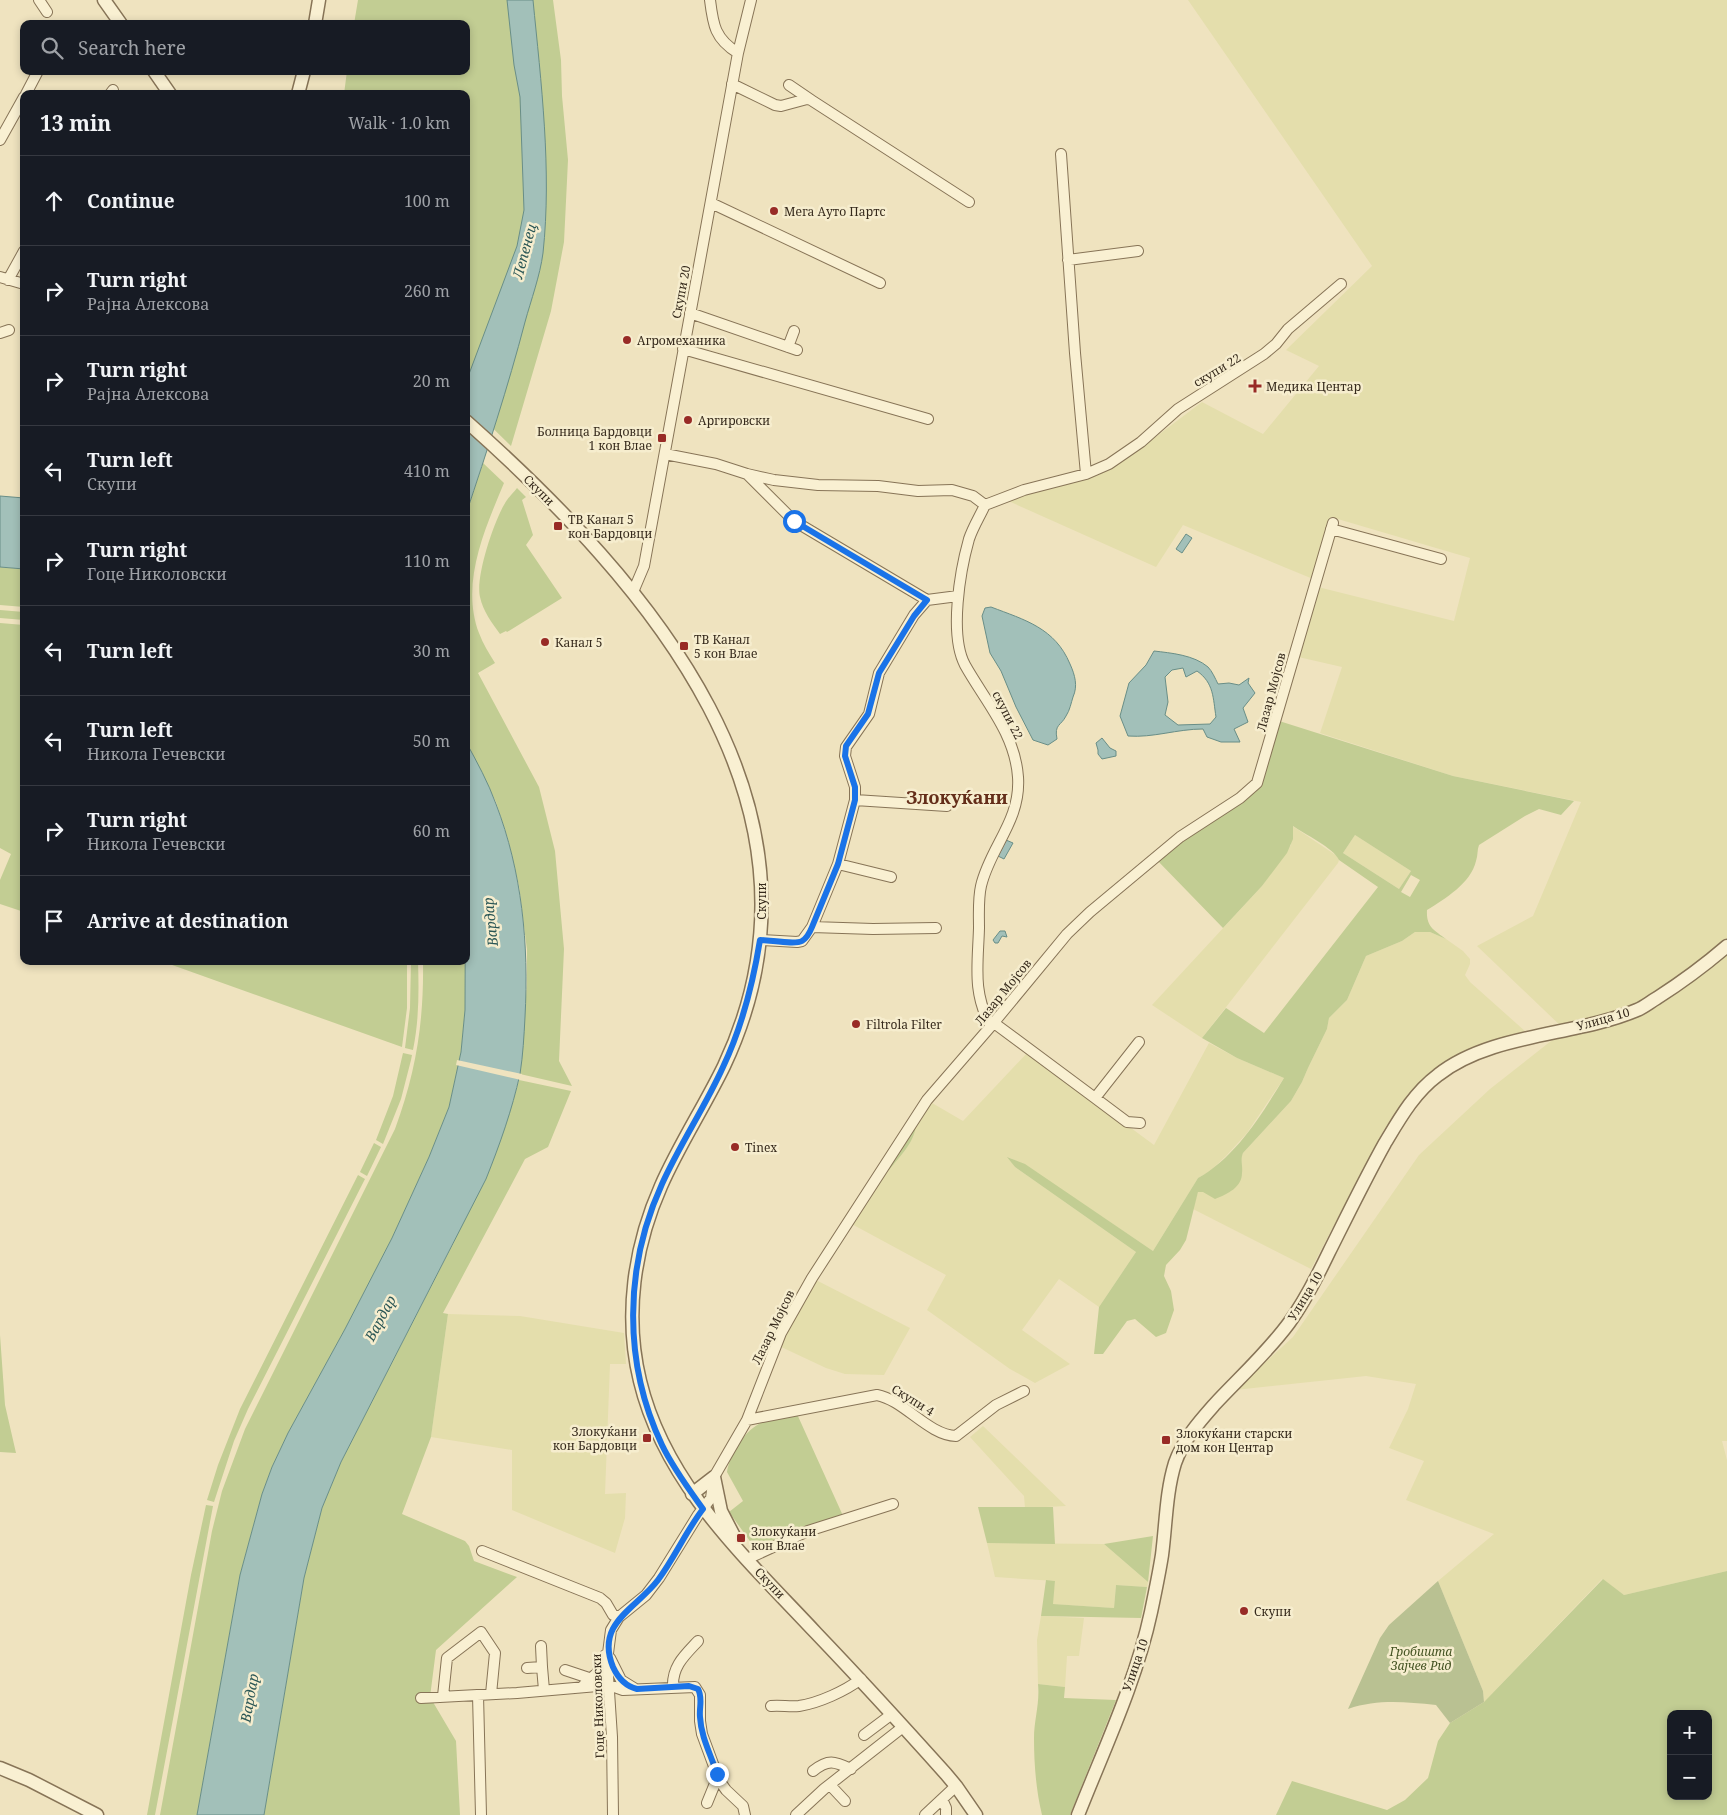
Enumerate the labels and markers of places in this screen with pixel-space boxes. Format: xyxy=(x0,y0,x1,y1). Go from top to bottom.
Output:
place label: Мега Ауто Партс xyxy=(784,203,886,220)
marker: Мега Ауто Партс xyxy=(768,205,780,217)
place label: Агромеханика xyxy=(637,332,726,349)
marker: Агромеханика xyxy=(621,334,633,346)
place label: Медика Центар xyxy=(1266,378,1362,395)
marker: Медика Центар xyxy=(1248,379,1262,393)
place label: Аргировски xyxy=(698,412,770,429)
marker: Аргировски xyxy=(682,414,694,426)
place label: Болница Бардовци 1 кон Влае xyxy=(537,423,652,454)
marker: Болница Бардовци 1 кон Влае xyxy=(656,432,668,444)
place label: ТВ Канал 5 кон Бардовци xyxy=(568,511,652,542)
marker: ТВ Канал 5 кон Бардовци xyxy=(552,520,564,532)
place label: ТВ Канал 5 кон Влае xyxy=(694,631,758,662)
place label: Канал 5 xyxy=(555,634,602,651)
marker: Канал 5 xyxy=(539,636,551,648)
marker: ТВ Канал 5 кон Влае xyxy=(678,640,690,652)
place label: Filtrola Filter xyxy=(866,1016,942,1033)
marker: Filtrola Filter xyxy=(850,1018,862,1030)
place label: Tinex xyxy=(745,1139,777,1156)
marker: Tinex xyxy=(729,1141,741,1153)
place label: Злокуќани кон Бардовци xyxy=(553,1423,637,1454)
place label: Злокуќани старски дом кон Центар xyxy=(1176,1425,1292,1456)
marker: Злокуќани кон Бардовци xyxy=(641,1432,653,1444)
marker: Злокуќани старски дом кон Центар xyxy=(1160,1434,1172,1446)
place label: Злокуќани кон Влае xyxy=(751,1523,816,1554)
marker: Злокуќани кон Влае xyxy=(735,1532,747,1544)
place label: Скупи xyxy=(1254,1603,1291,1620)
marker: Скупи xyxy=(1238,1605,1250,1617)

